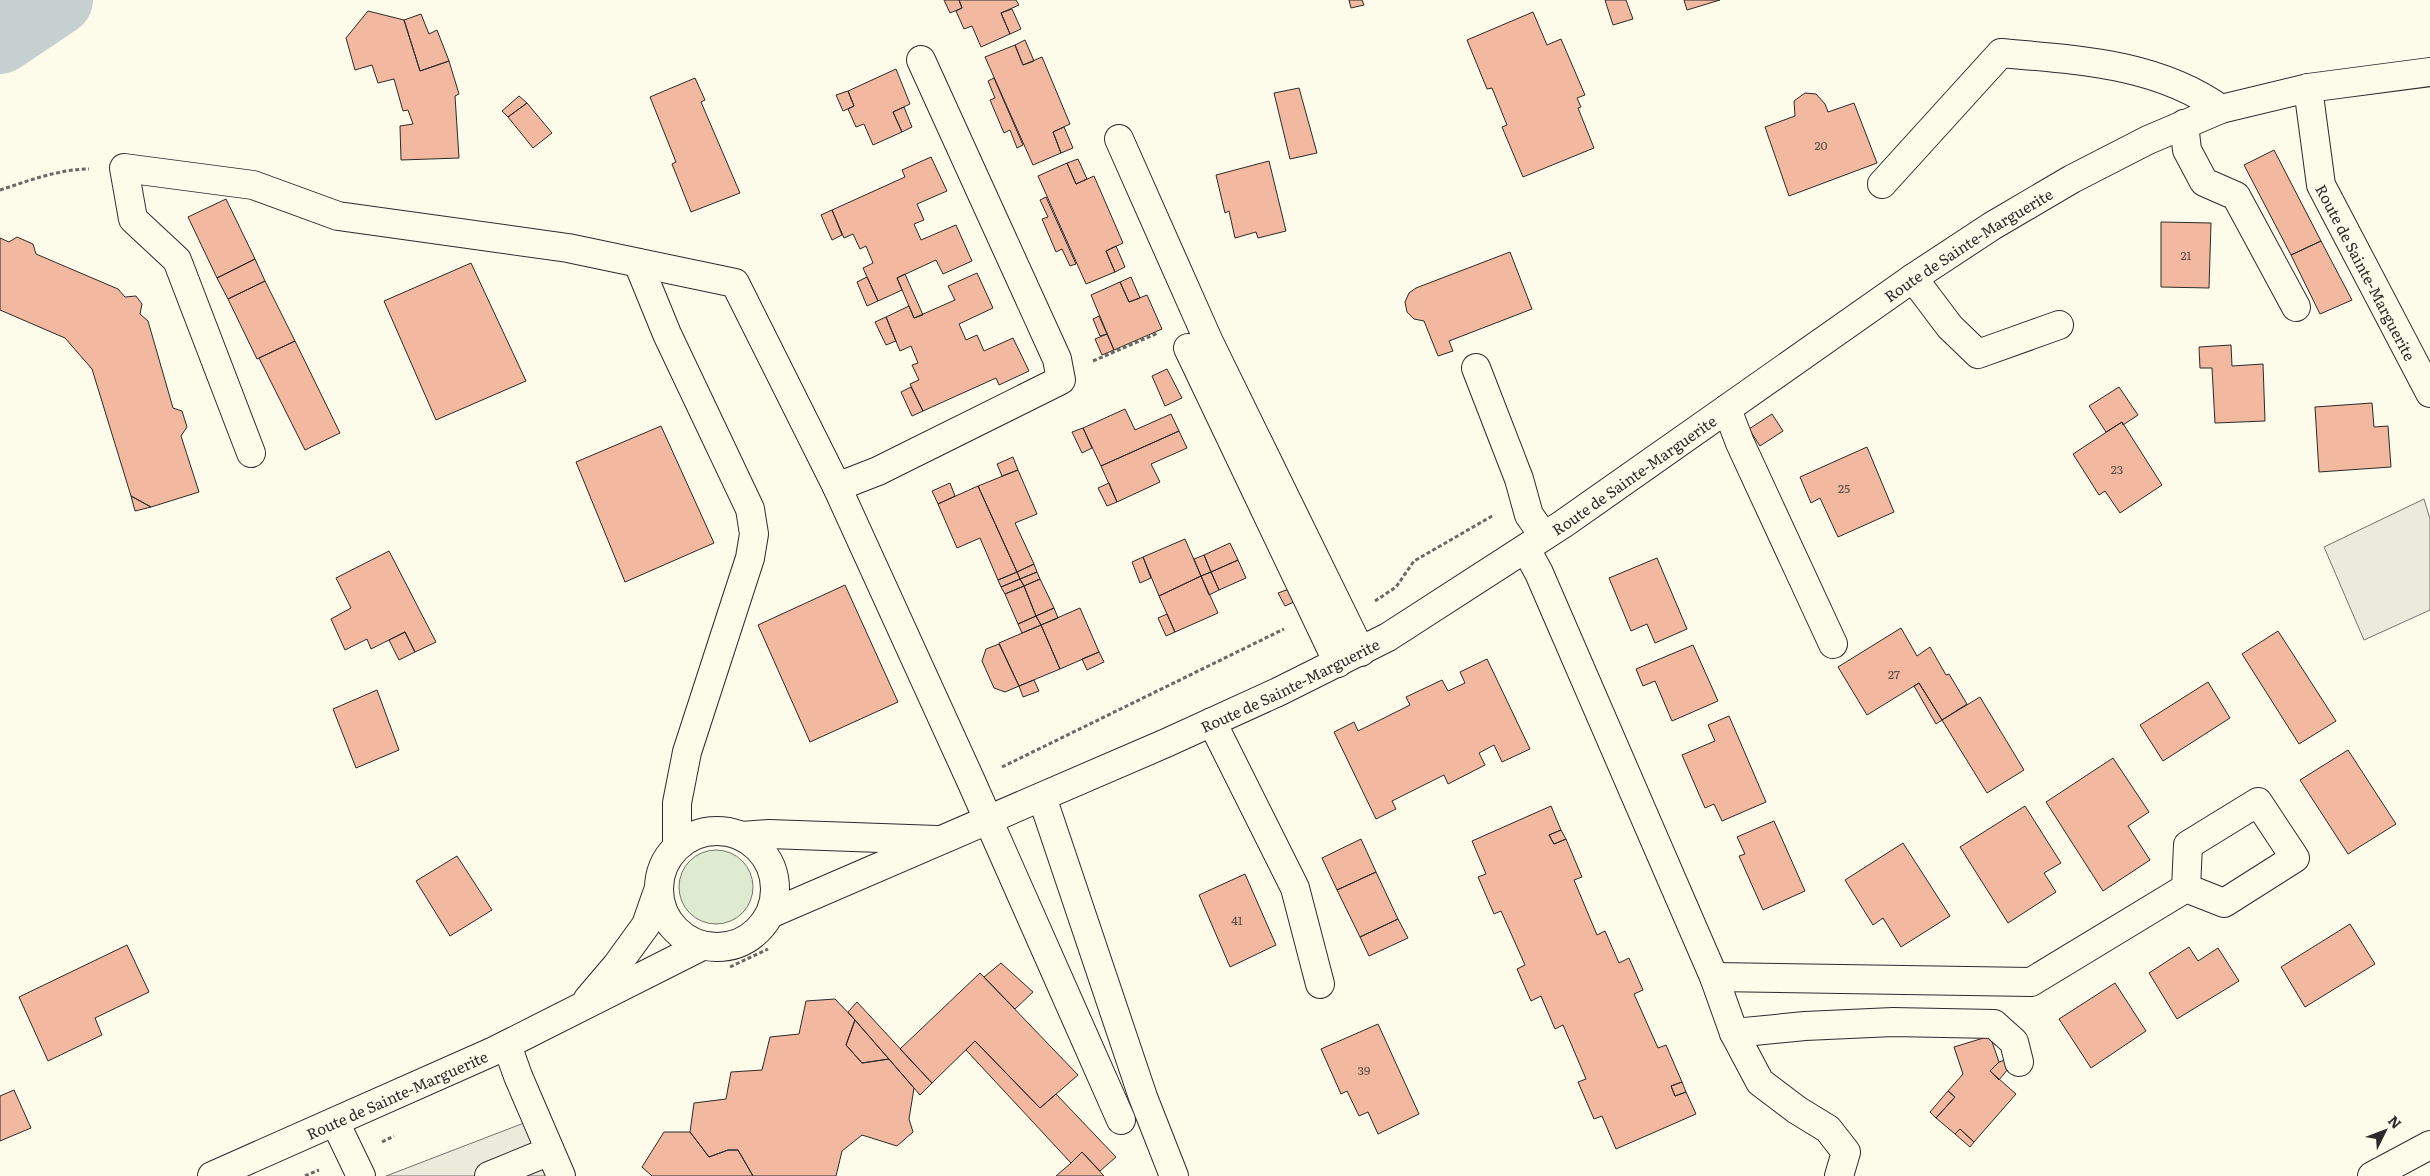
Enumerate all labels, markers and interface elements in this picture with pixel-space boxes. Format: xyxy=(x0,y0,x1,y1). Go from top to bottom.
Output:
house number: 20 xyxy=(1814,136,1828,154)
street label: Route de Sainte-Marguerite xyxy=(2311,180,2422,364)
street label: Route de Sainte-Marguerite xyxy=(1879,182,2057,307)
house number: 21 xyxy=(2181,246,2192,264)
street label: Route de Sainte-Marguerite xyxy=(1547,408,1721,540)
house number: 23 xyxy=(2111,460,2123,478)
house number: 25 xyxy=(1838,479,1850,497)
street label: Route de Sainte-Marguerite xyxy=(1196,632,1383,737)
house number: 27 xyxy=(1888,665,1900,683)
house number: 41 xyxy=(1231,911,1243,929)
street label: Route de Sainte-Marguerite xyxy=(302,1044,491,1144)
house number: 39 xyxy=(1358,1061,1370,1079)
north arrow xyxy=(2360,1106,2410,1156)
text: N xyxy=(2384,1111,2407,1133)

